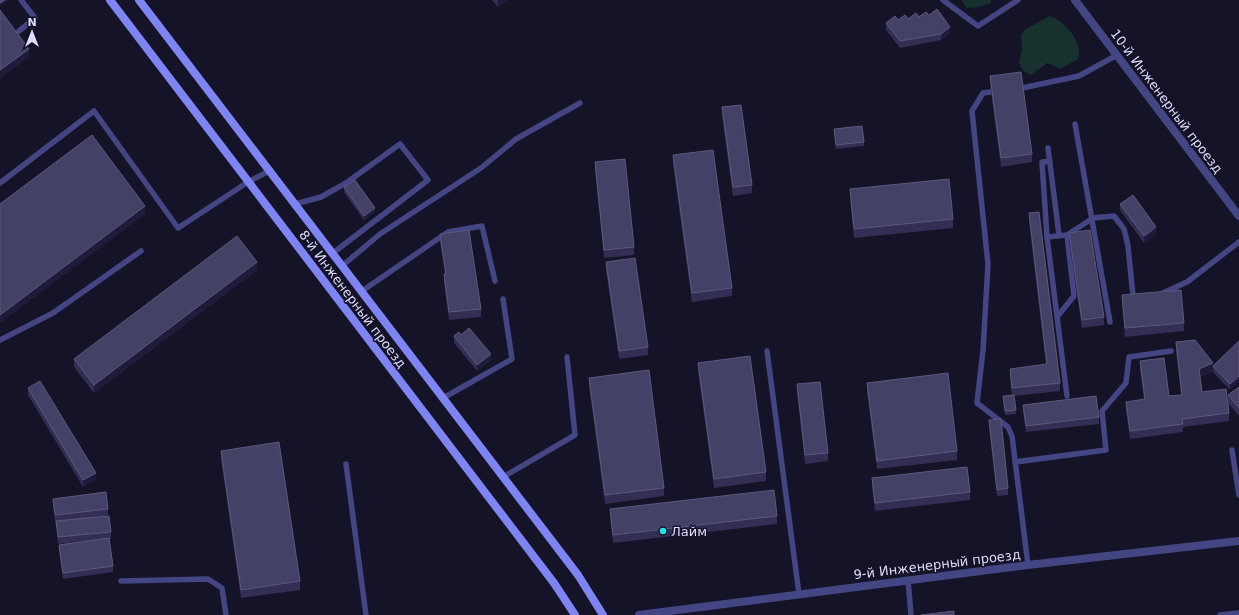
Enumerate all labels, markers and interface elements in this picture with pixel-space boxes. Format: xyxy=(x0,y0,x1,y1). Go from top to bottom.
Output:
north arrow xyxy=(12,12,52,52)
text: N xyxy=(27,16,37,29)
street label: 10-й Инженерный проезд xyxy=(1108,26,1226,176)
street label: 8-й Инженерный проезд xyxy=(296,228,409,371)
place label: Лайм xyxy=(671,524,707,539)
marker: Лайм xyxy=(658,526,668,536)
street label: 9-й Инженерный проезд xyxy=(853,547,1021,582)

